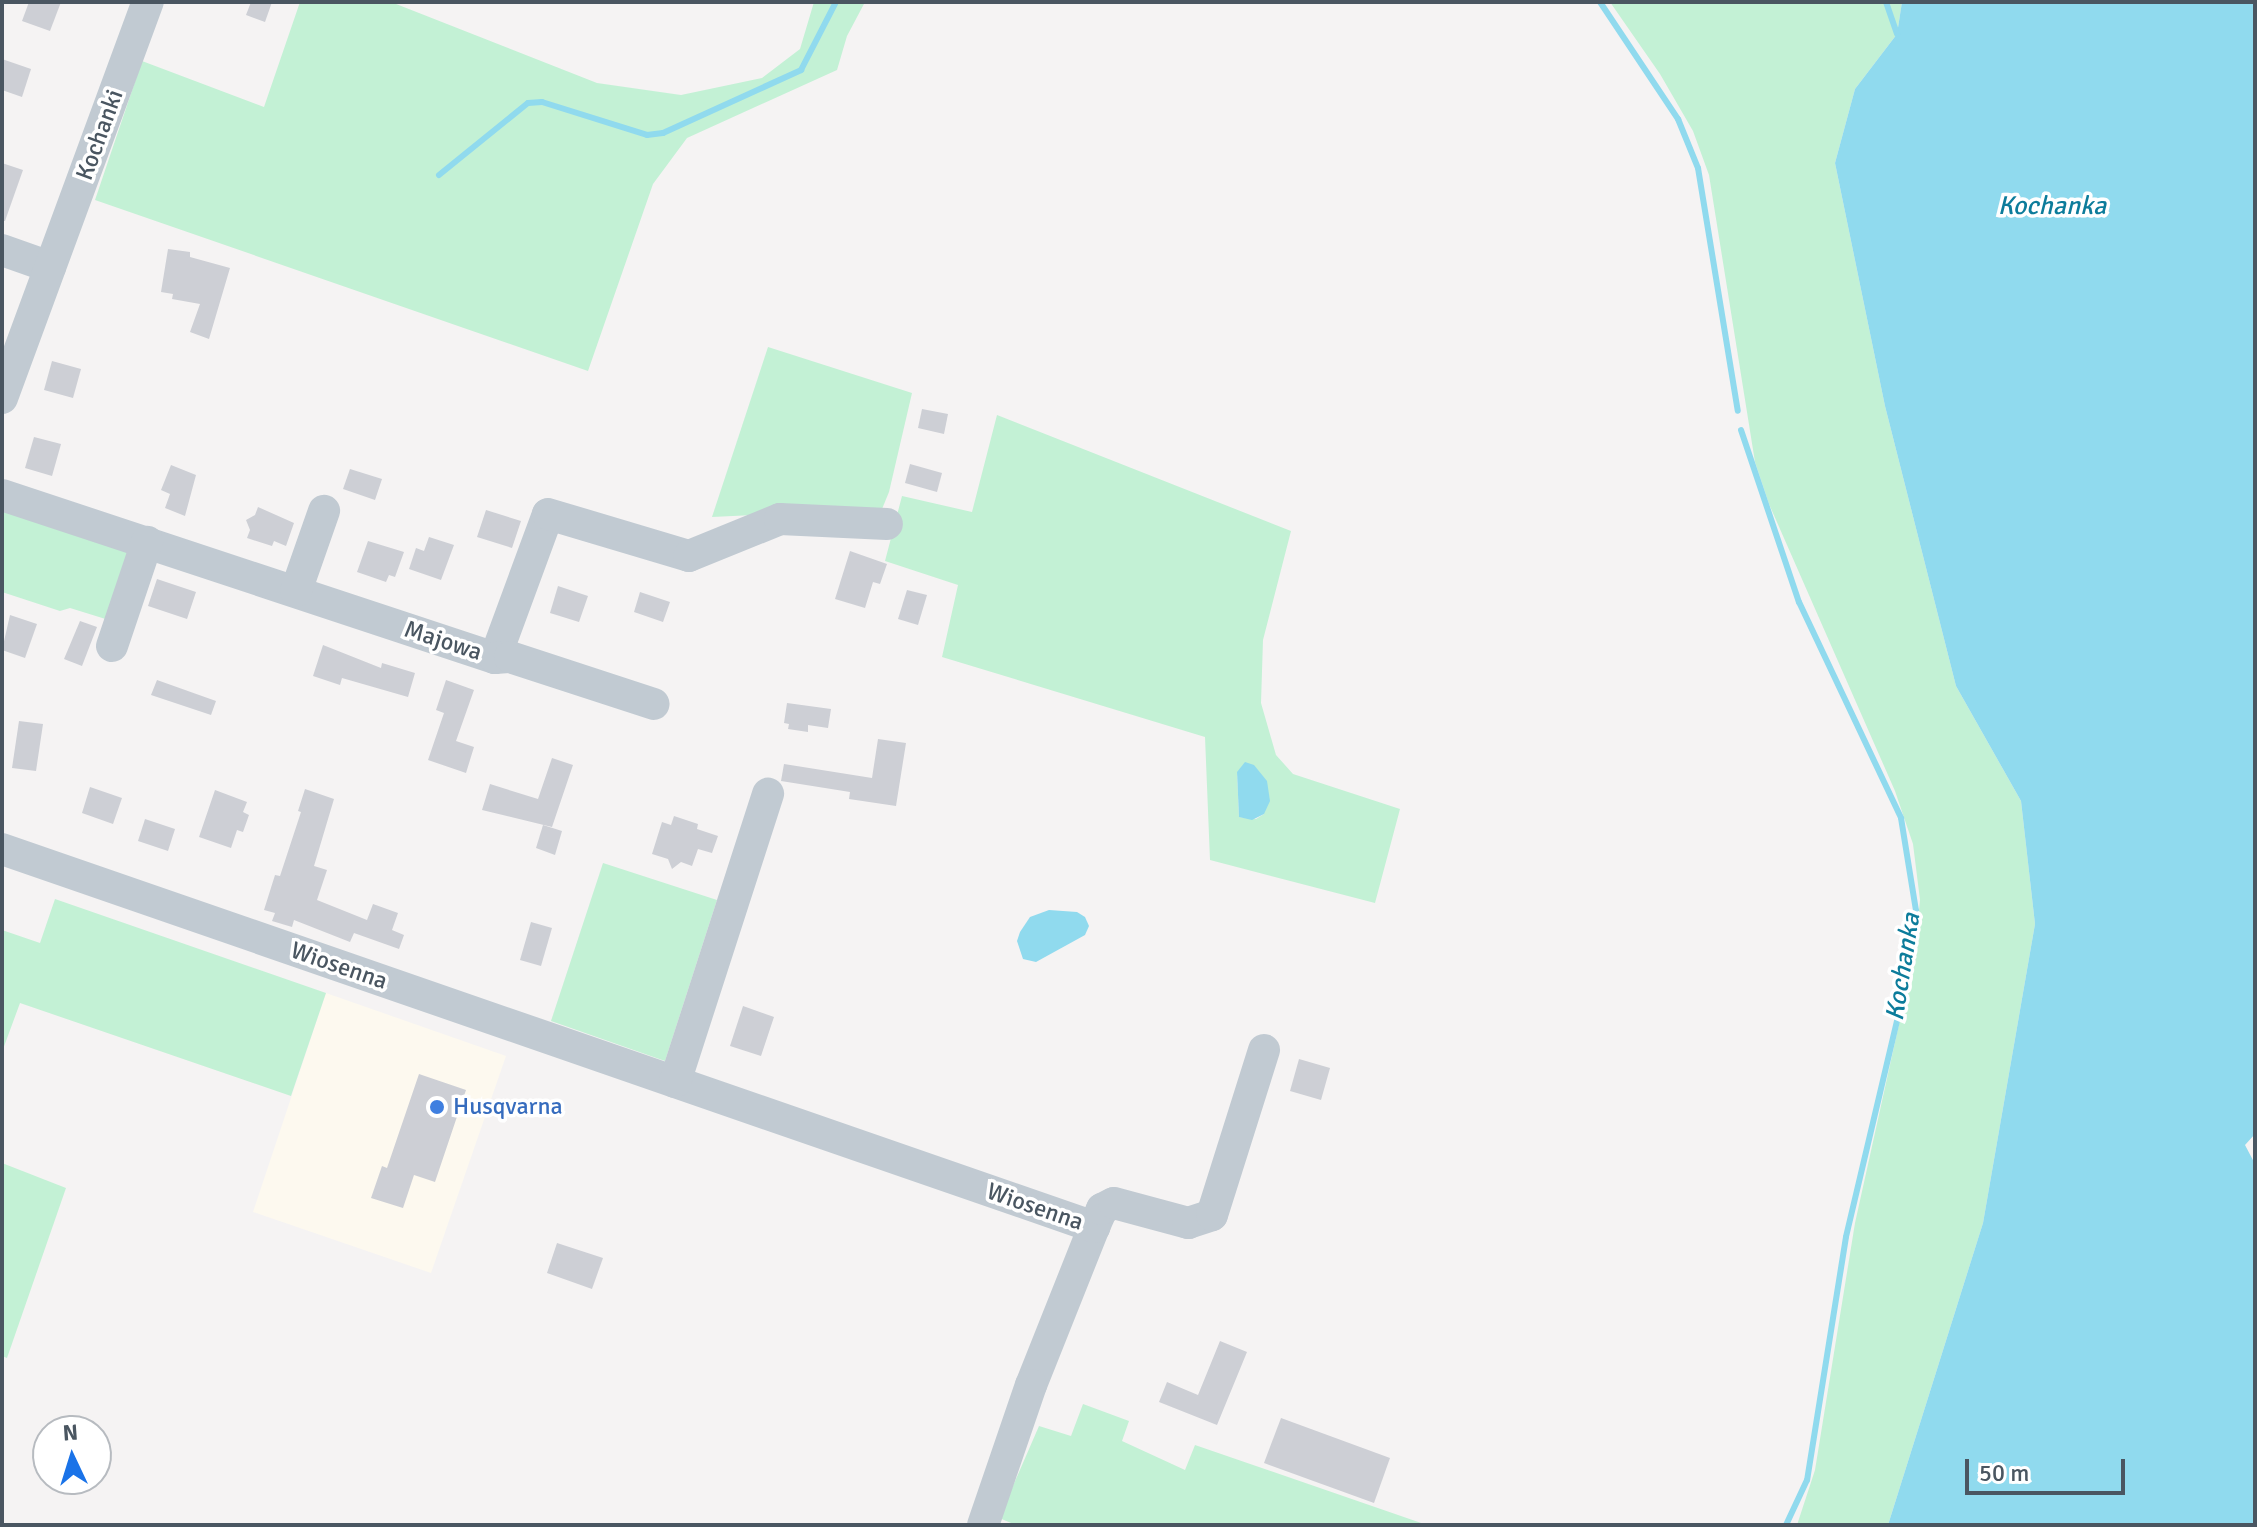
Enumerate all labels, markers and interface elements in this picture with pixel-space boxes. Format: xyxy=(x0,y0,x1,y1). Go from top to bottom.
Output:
street label: Kochanki xyxy=(70,86,130,184)
water label: Kochanka xyxy=(1998,191,2106,223)
street label: Majowa xyxy=(401,615,485,667)
water label: Kochanka xyxy=(1880,911,1928,1023)
street label: Wiosenna xyxy=(287,936,391,996)
place label: Husqvarna xyxy=(453,1093,563,1121)
marker: Husqvarna xyxy=(428,1098,446,1116)
street label: Wiosenna xyxy=(983,1177,1087,1237)
north arrow xyxy=(32,1415,112,1495)
text: N xyxy=(62,1419,79,1447)
scale bar xyxy=(1969,1443,2129,1493)
text: 50 m xyxy=(1979,1458,2029,1488)

